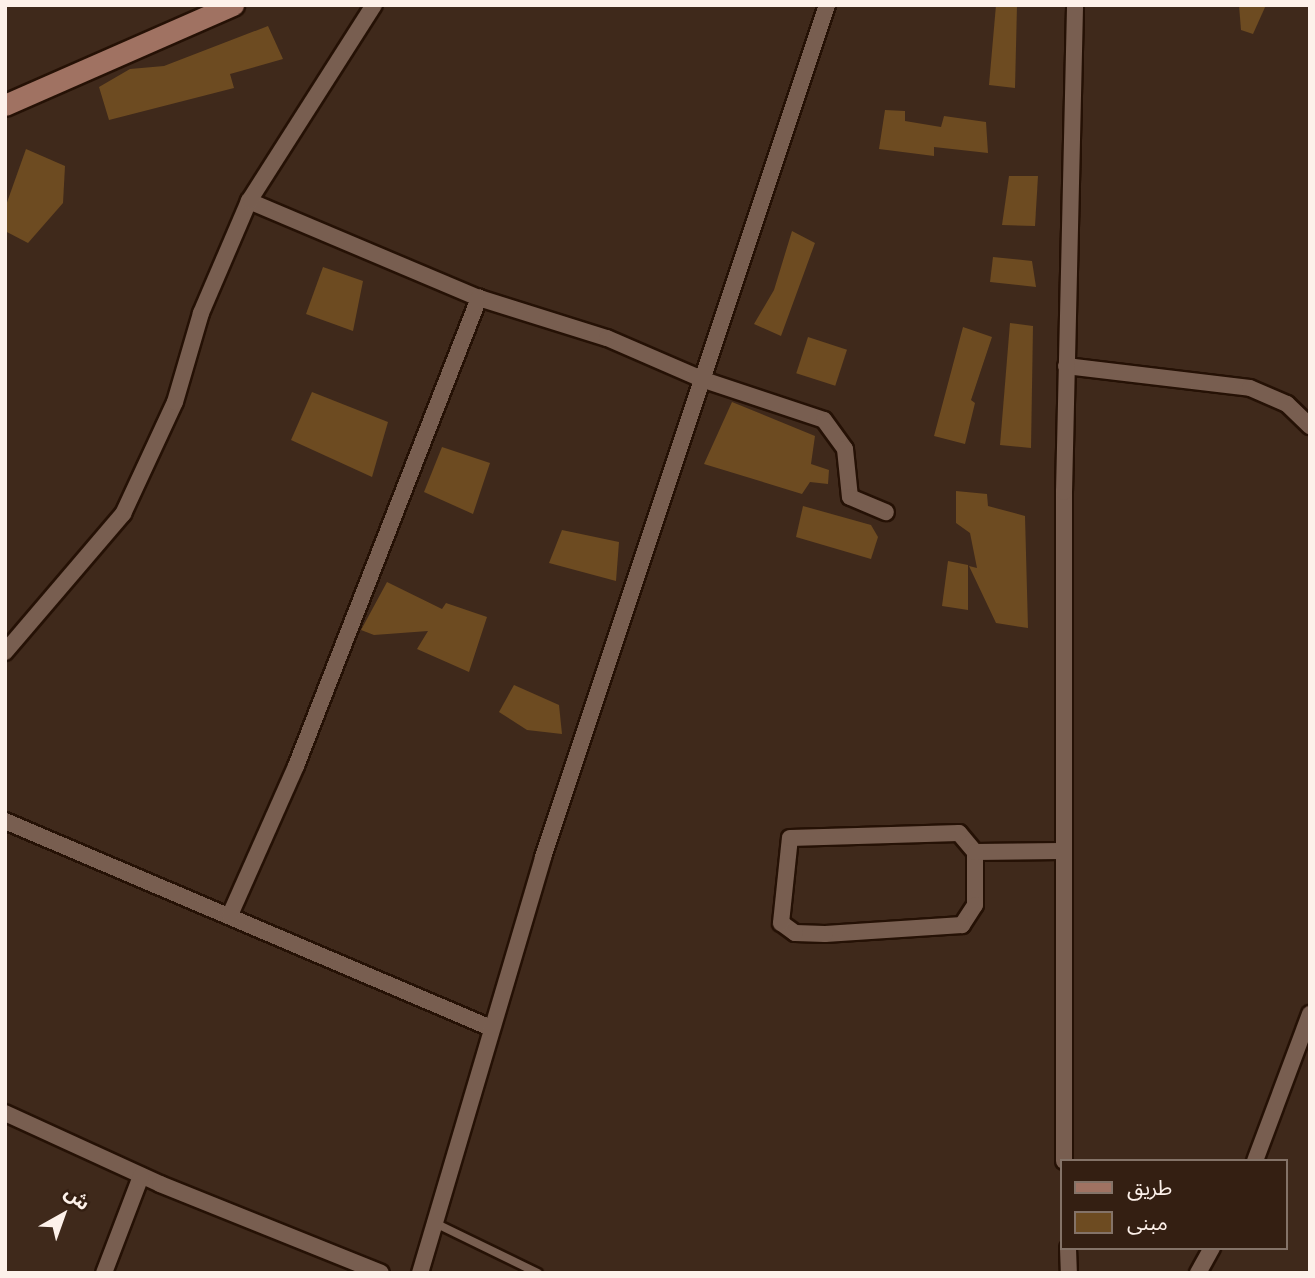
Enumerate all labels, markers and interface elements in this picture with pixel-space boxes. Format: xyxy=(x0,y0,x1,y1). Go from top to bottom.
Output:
legend xyxy=(1060,1159,1287,1250)
text: طريق xyxy=(1127,1173,1172,1203)
north arrow xyxy=(28,1180,98,1250)
text: ش xyxy=(58,1180,95,1217)
text: مبنى xyxy=(1127,1208,1168,1238)

